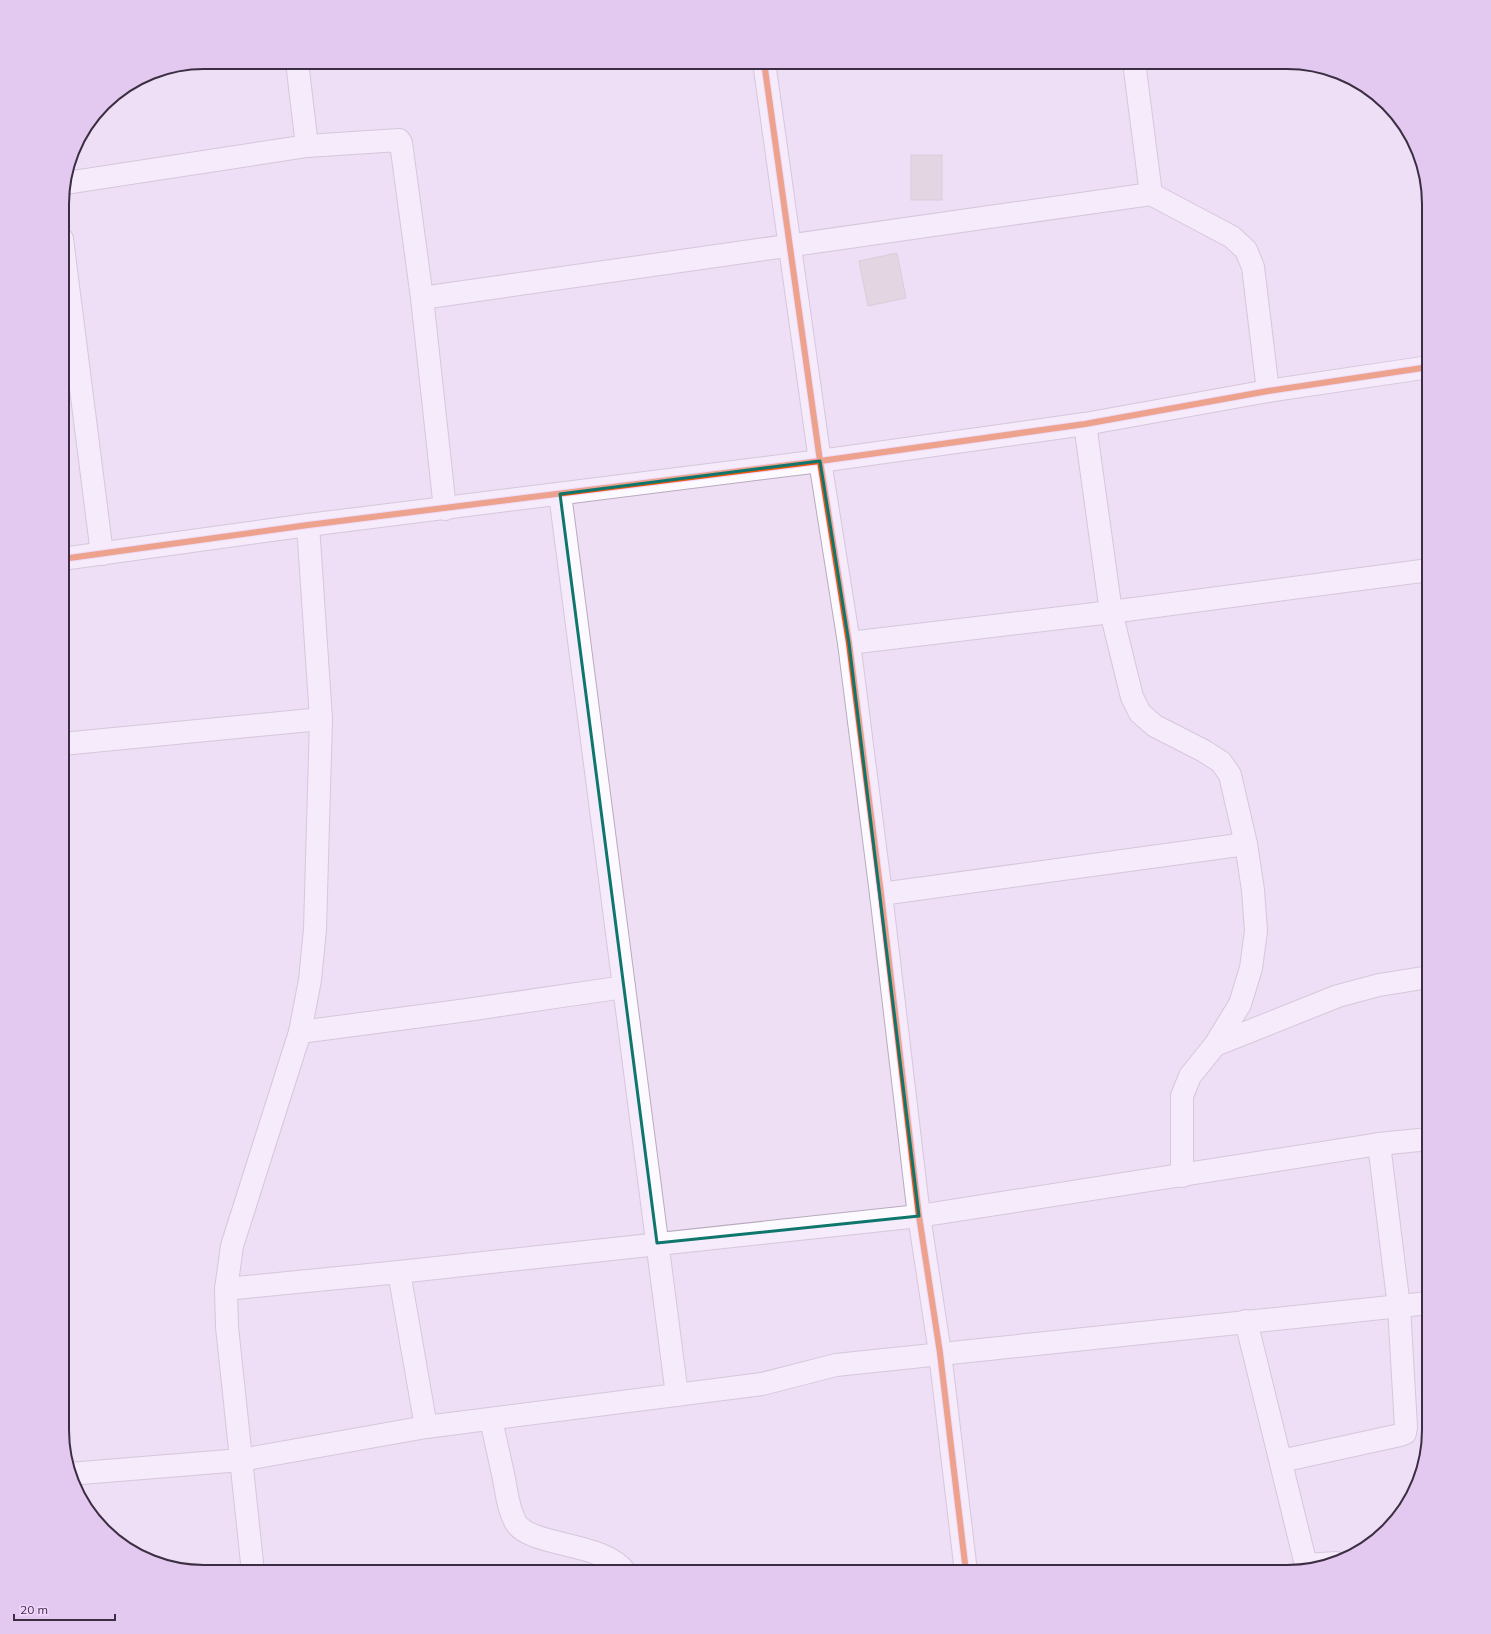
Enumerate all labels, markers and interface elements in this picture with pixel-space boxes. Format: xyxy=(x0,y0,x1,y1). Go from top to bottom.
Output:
scale bar xyxy=(14,1596,115,1622)
text: 20 m xyxy=(20,1602,48,1617)

